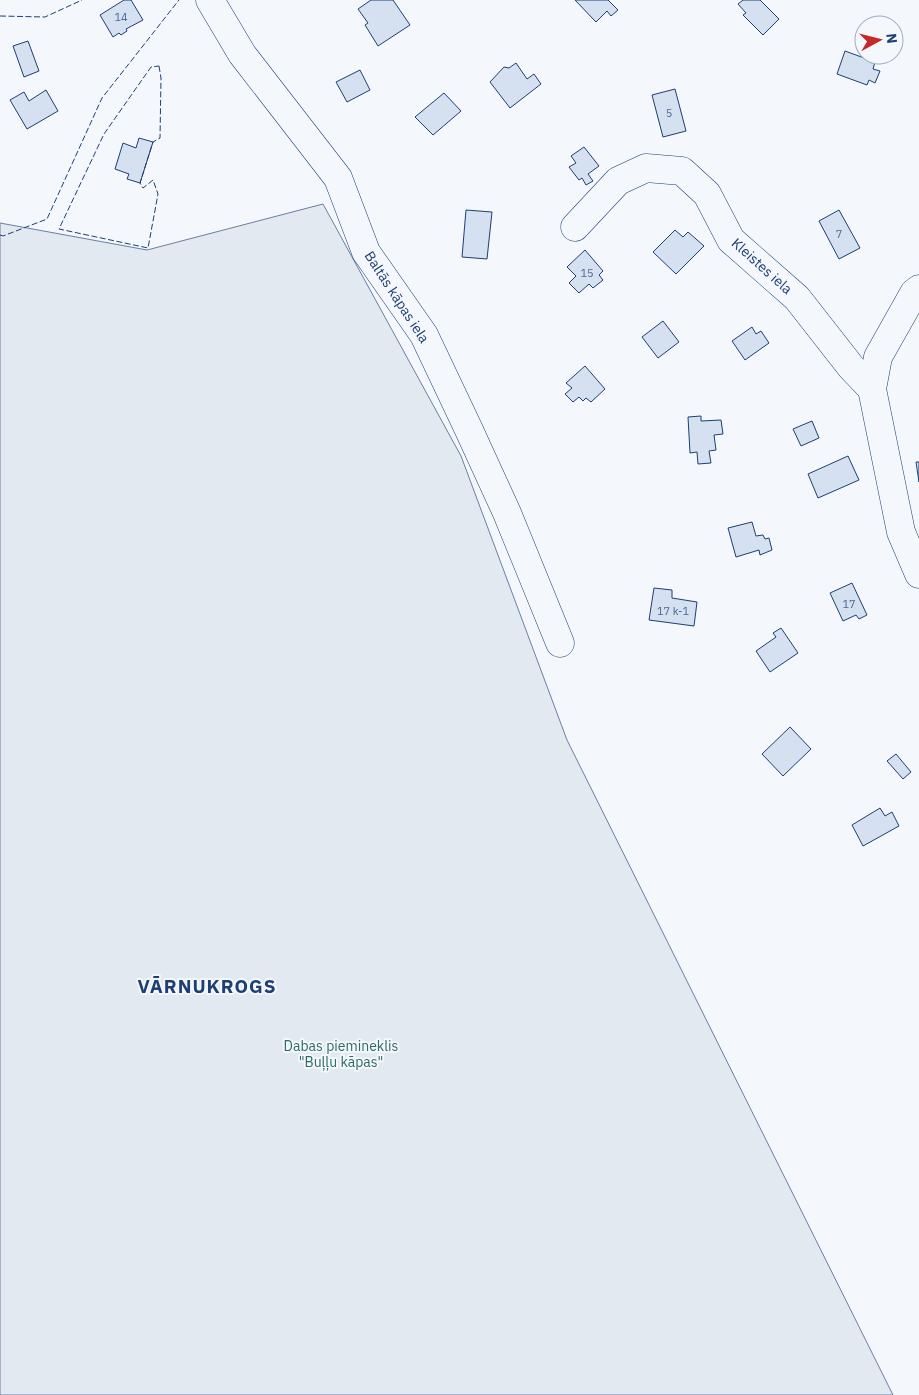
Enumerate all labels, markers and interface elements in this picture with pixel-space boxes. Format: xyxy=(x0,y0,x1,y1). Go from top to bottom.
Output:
house number: 14 xyxy=(114,10,128,24)
north arrow xyxy=(854,15,904,65)
text: N xyxy=(882,32,901,45)
house number: 5 xyxy=(666,106,672,120)
house number: 7 xyxy=(836,227,842,241)
street label: Kleistes iela xyxy=(728,234,797,298)
street label: Baltās kāpas iela xyxy=(361,248,434,347)
house number: 15 xyxy=(580,266,594,280)
house number: 17 xyxy=(842,597,856,611)
house number: 17 k-1 xyxy=(657,604,689,618)
district label: VĀRNUKROGS xyxy=(137,974,277,998)
park label: Dabas piemineklis "Buļļu kāpas" xyxy=(284,1037,399,1071)

